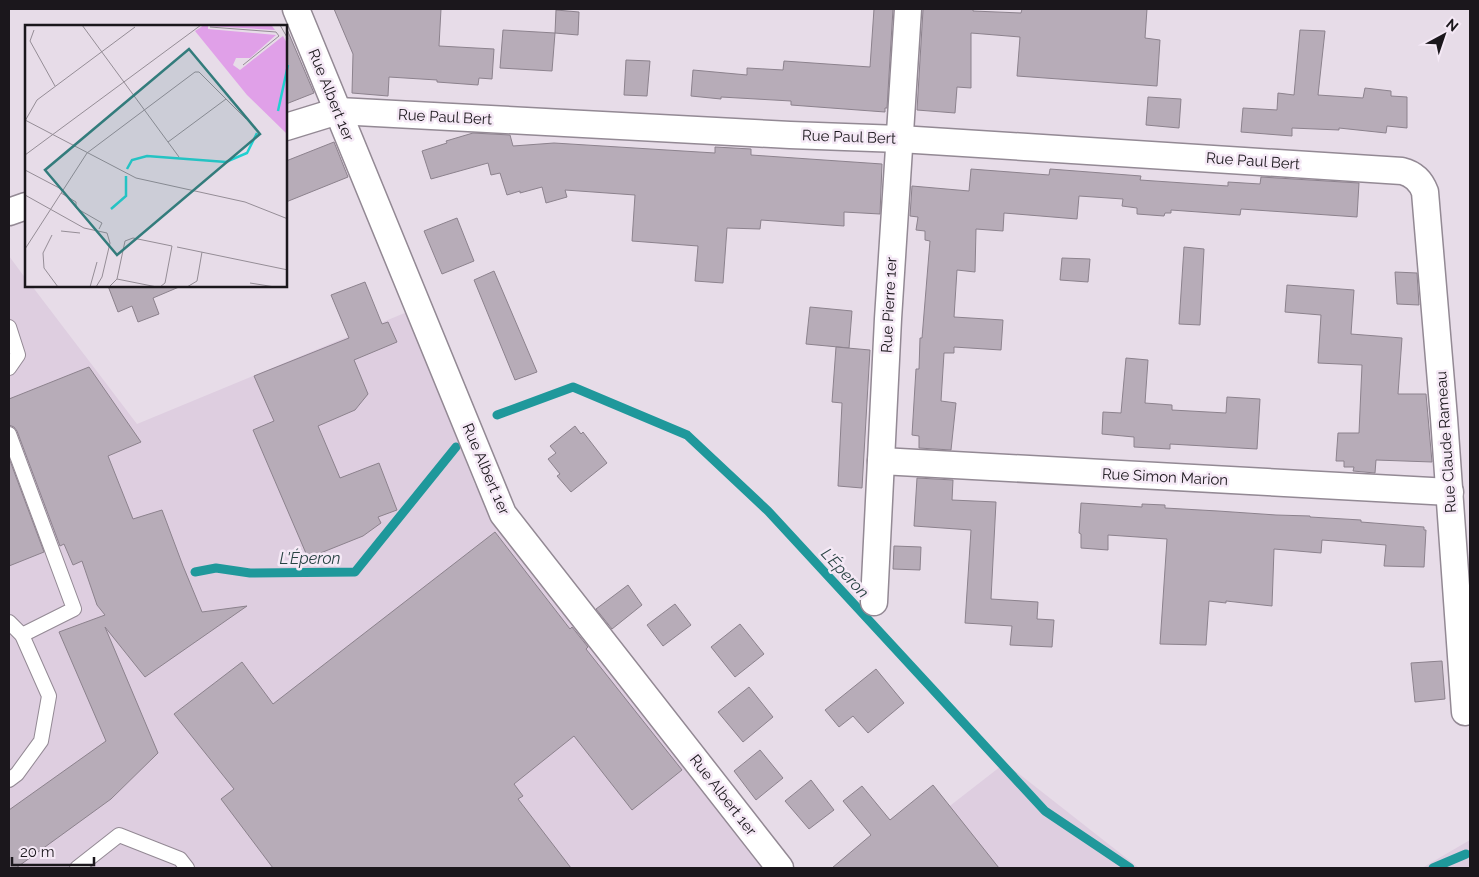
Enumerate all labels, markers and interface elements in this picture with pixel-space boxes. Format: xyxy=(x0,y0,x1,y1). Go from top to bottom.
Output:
north arrow xyxy=(1419,10,1469,60)
text: N xyxy=(1443,15,1462,35)
inset map xyxy=(25,25,288,288)
street label: Rue Albert 1er xyxy=(304,46,358,144)
street label: Rue Paul Bert xyxy=(398,106,492,128)
street label: Rue Paul Bert xyxy=(802,126,896,148)
street label: Rue Paul Bert xyxy=(1205,149,1301,173)
street label: Rue Pierre 1er xyxy=(877,256,901,353)
street label: Rue Claude Rameau xyxy=(1432,370,1460,514)
street label: Rue Albert 1er xyxy=(459,421,514,518)
street label: Rue Simon Marion xyxy=(1101,465,1229,489)
water label: L'Éperon xyxy=(817,543,874,602)
water label: L'Éperon xyxy=(279,548,341,568)
street label: Rue Albert 1er xyxy=(686,751,761,840)
scale bar xyxy=(12,834,95,866)
text: 20 m xyxy=(20,843,55,861)

